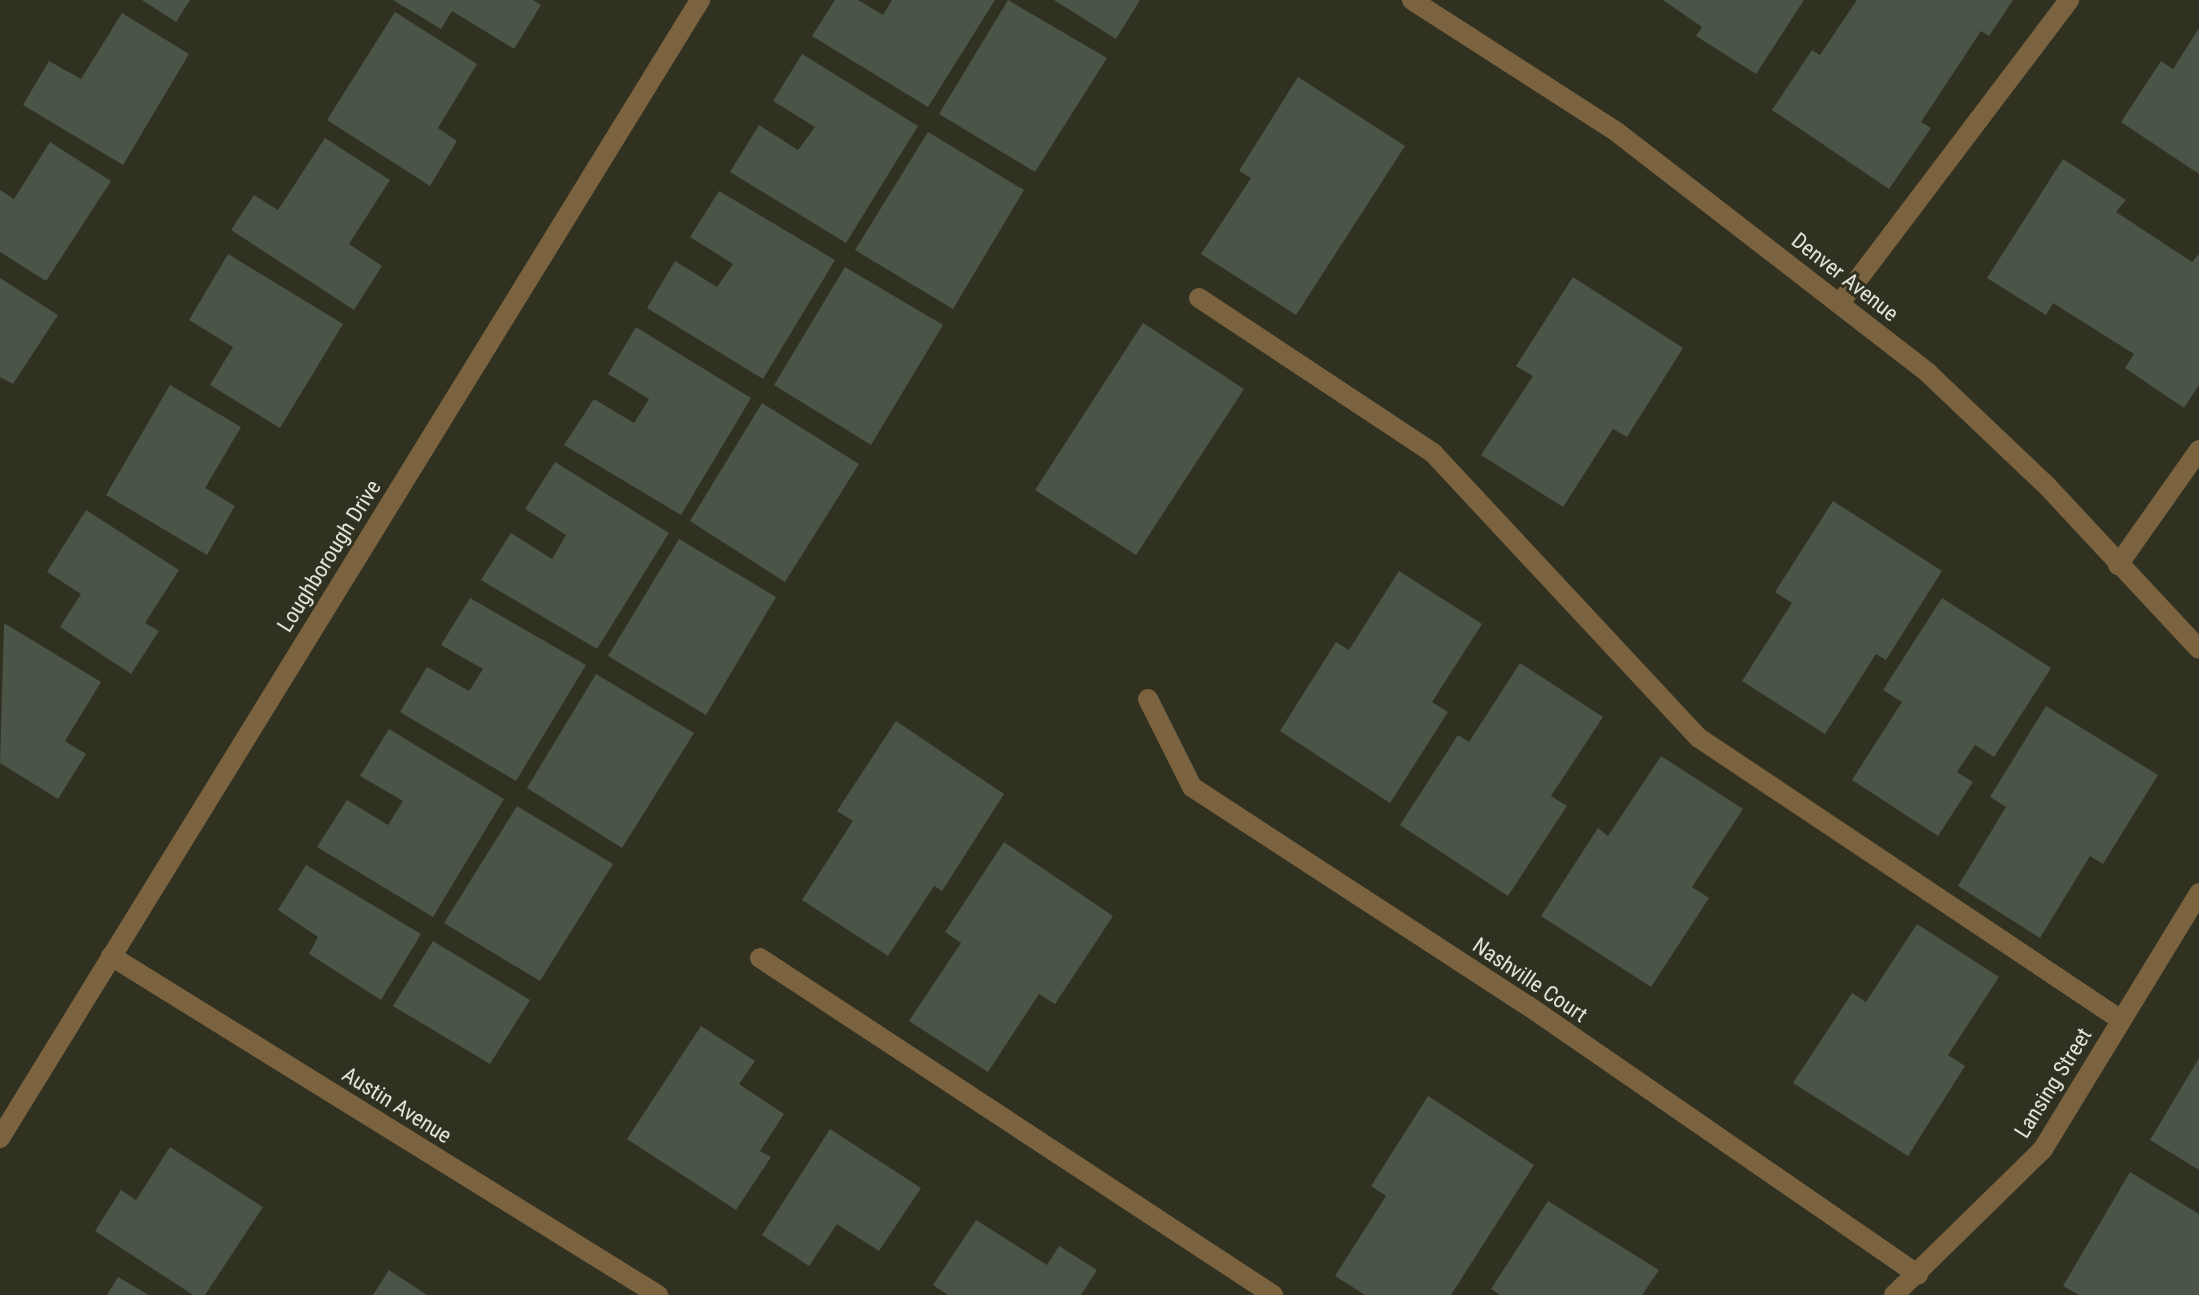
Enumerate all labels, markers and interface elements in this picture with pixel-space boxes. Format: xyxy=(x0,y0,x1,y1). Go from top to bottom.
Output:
street label: Denver Avenue xyxy=(1786,227,1904,327)
street label: Loughborough Drive xyxy=(272,475,386,637)
street label: Nashville Court xyxy=(1468,932,1592,1028)
street label: Lansing Street xyxy=(2009,1023,2097,1143)
street label: Austin Avenue xyxy=(337,1061,457,1149)

